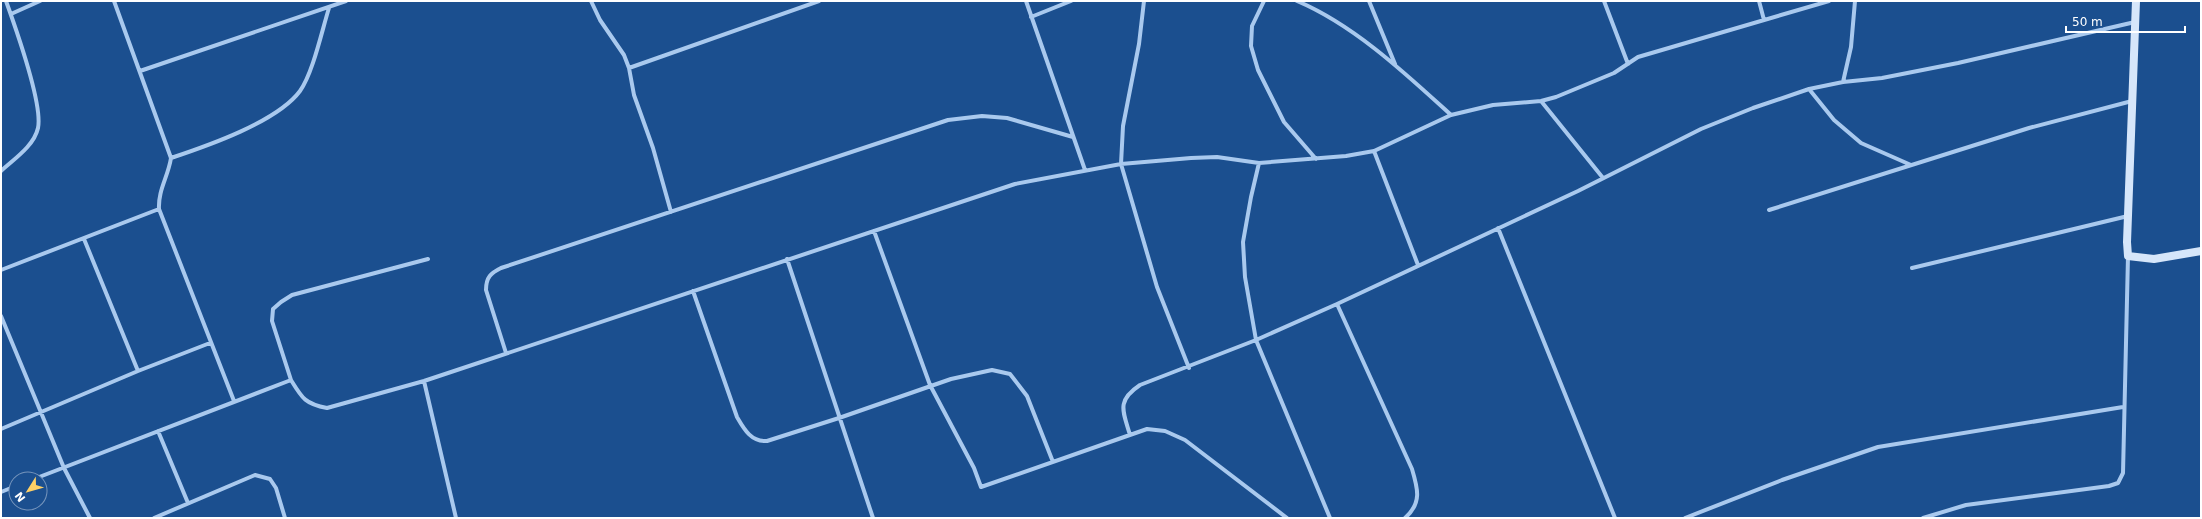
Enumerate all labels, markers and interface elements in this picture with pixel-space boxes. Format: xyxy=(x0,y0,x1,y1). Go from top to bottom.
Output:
scale bar xyxy=(2066,8,2185,34)
text: 50 m xyxy=(2072,15,2103,29)
north arrow xyxy=(8,471,48,511)
text: N xyxy=(12,489,28,504)

